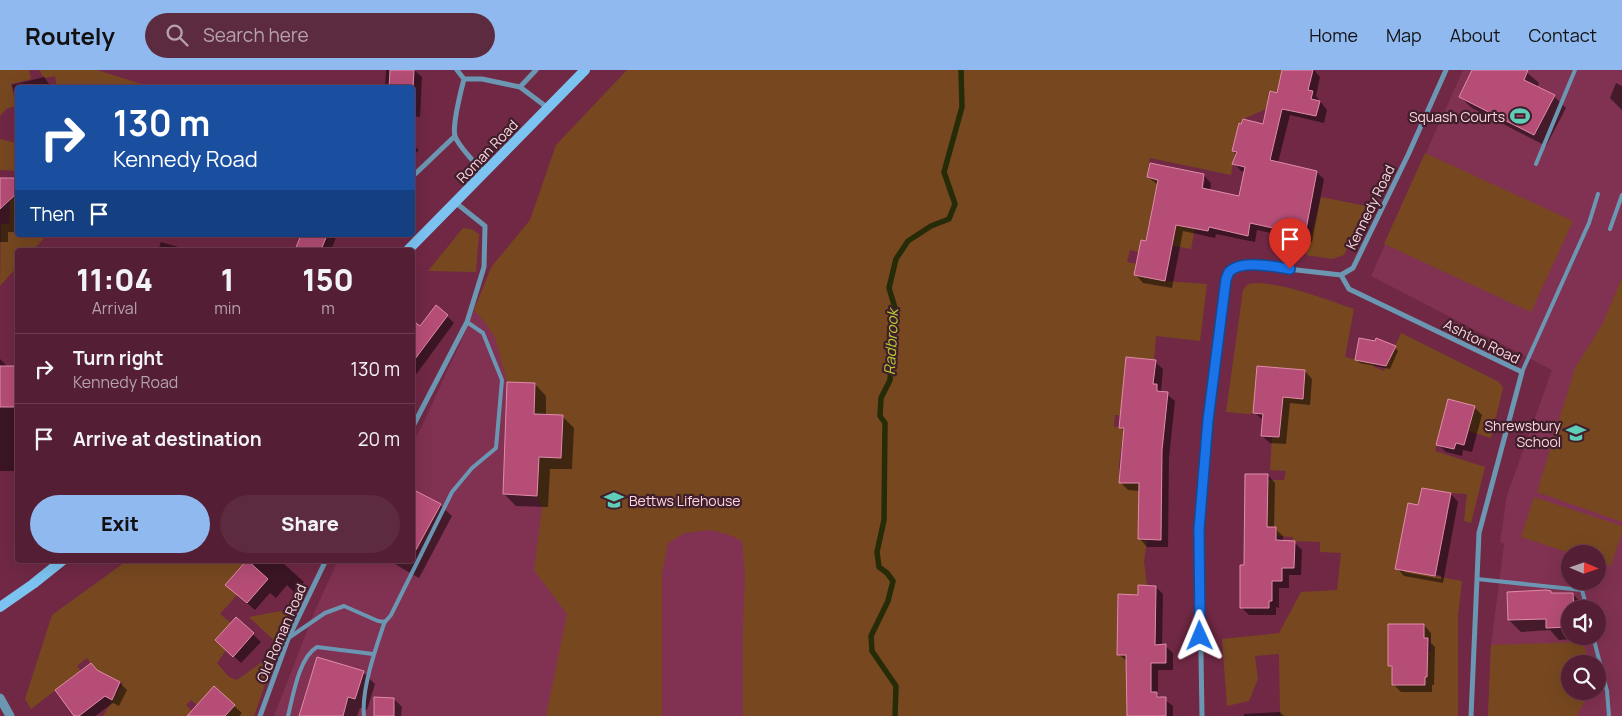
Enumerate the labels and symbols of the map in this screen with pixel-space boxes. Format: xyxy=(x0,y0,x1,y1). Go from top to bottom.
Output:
sports icon: Squash Courts xyxy=(1509,105,1531,127)
place label: Squash Courts xyxy=(1409,107,1505,126)
street label: Roman Road xyxy=(452,115,522,187)
street label: Kennedy Road xyxy=(1341,161,1399,253)
pin xyxy=(1269,218,1311,269)
water label: Radbrook xyxy=(879,306,903,376)
street label: Ashton Road xyxy=(1441,314,1523,368)
place label: Shrewsbury School xyxy=(1484,416,1562,451)
school or university icon: Shrewsbury School xyxy=(1565,422,1587,444)
school or university icon: Bettws Lifehouse xyxy=(603,489,625,511)
place label: Bettws Lifehouse xyxy=(629,491,741,510)
north arrow xyxy=(1561,545,1606,590)
street label: Old Roman Road xyxy=(252,581,310,685)
position arrow xyxy=(1173,609,1225,661)

